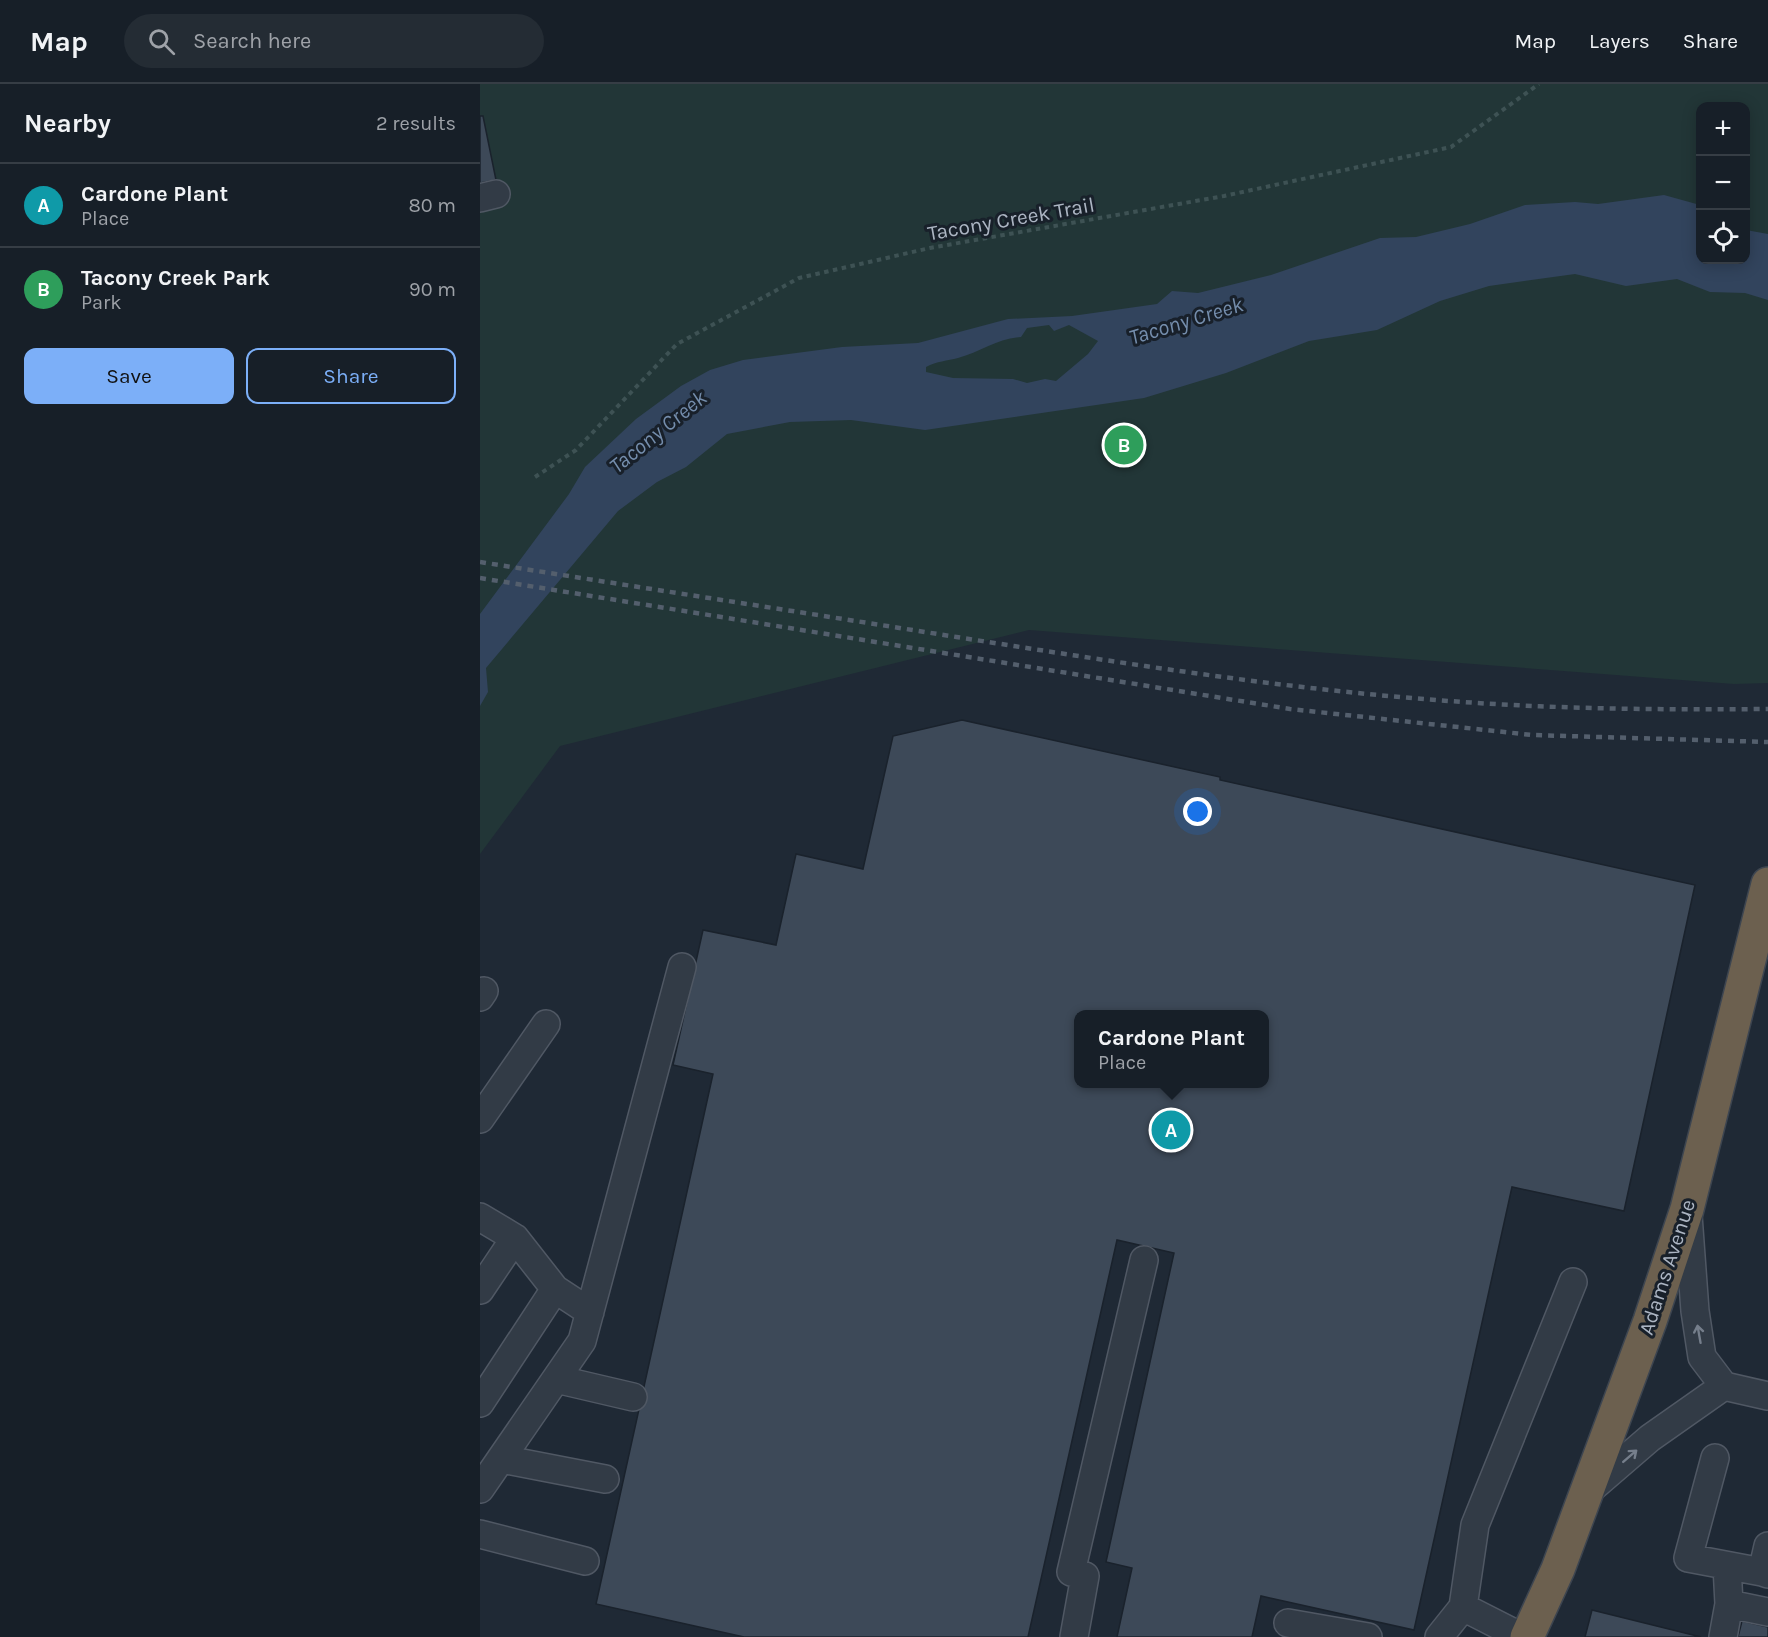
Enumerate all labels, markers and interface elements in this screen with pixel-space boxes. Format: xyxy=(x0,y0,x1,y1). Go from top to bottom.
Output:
search box xyxy=(124,14,544,68)
text: Map xyxy=(30,25,88,58)
icon: search xyxy=(145,25,178,58)
text: Search here xyxy=(193,28,311,54)
text: Map xyxy=(1514,29,1556,53)
text: Layers xyxy=(1589,29,1650,53)
text: Share xyxy=(1683,29,1738,53)
map controls xyxy=(1696,102,1750,264)
button: + xyxy=(1696,102,1750,156)
text: Nearby xyxy=(24,108,111,139)
text: 2 results xyxy=(376,112,456,135)
button: − xyxy=(1696,156,1750,210)
text: Cardone Plant xyxy=(81,181,228,207)
street label: Tacony Creek Trail xyxy=(926,192,1096,246)
text: A xyxy=(37,194,50,217)
text: 80 m xyxy=(408,194,456,217)
text: Place xyxy=(81,207,129,230)
button: locate xyxy=(1696,210,1750,264)
text: Tacony Creek Park xyxy=(81,265,270,291)
text: B xyxy=(37,278,50,301)
text: 90 m xyxy=(409,278,456,301)
text: Park xyxy=(81,291,122,314)
water label: Tacony Creek xyxy=(1126,291,1247,351)
button: Save xyxy=(24,348,234,404)
button: Share xyxy=(246,348,456,404)
water label: Tacony Creek xyxy=(604,384,713,479)
pin: B xyxy=(1104,422,1144,468)
your location xyxy=(1183,797,1212,826)
popup xyxy=(1074,1010,1269,1088)
text: Cardone Plant xyxy=(1098,1025,1245,1051)
text: Place xyxy=(1098,1051,1146,1074)
pin: A xyxy=(1152,1108,1190,1152)
street label: Adams Avenue xyxy=(1634,1196,1700,1338)
one-way arrow xyxy=(1693,1325,1704,1345)
one-way arrow xyxy=(1622,1449,1637,1463)

